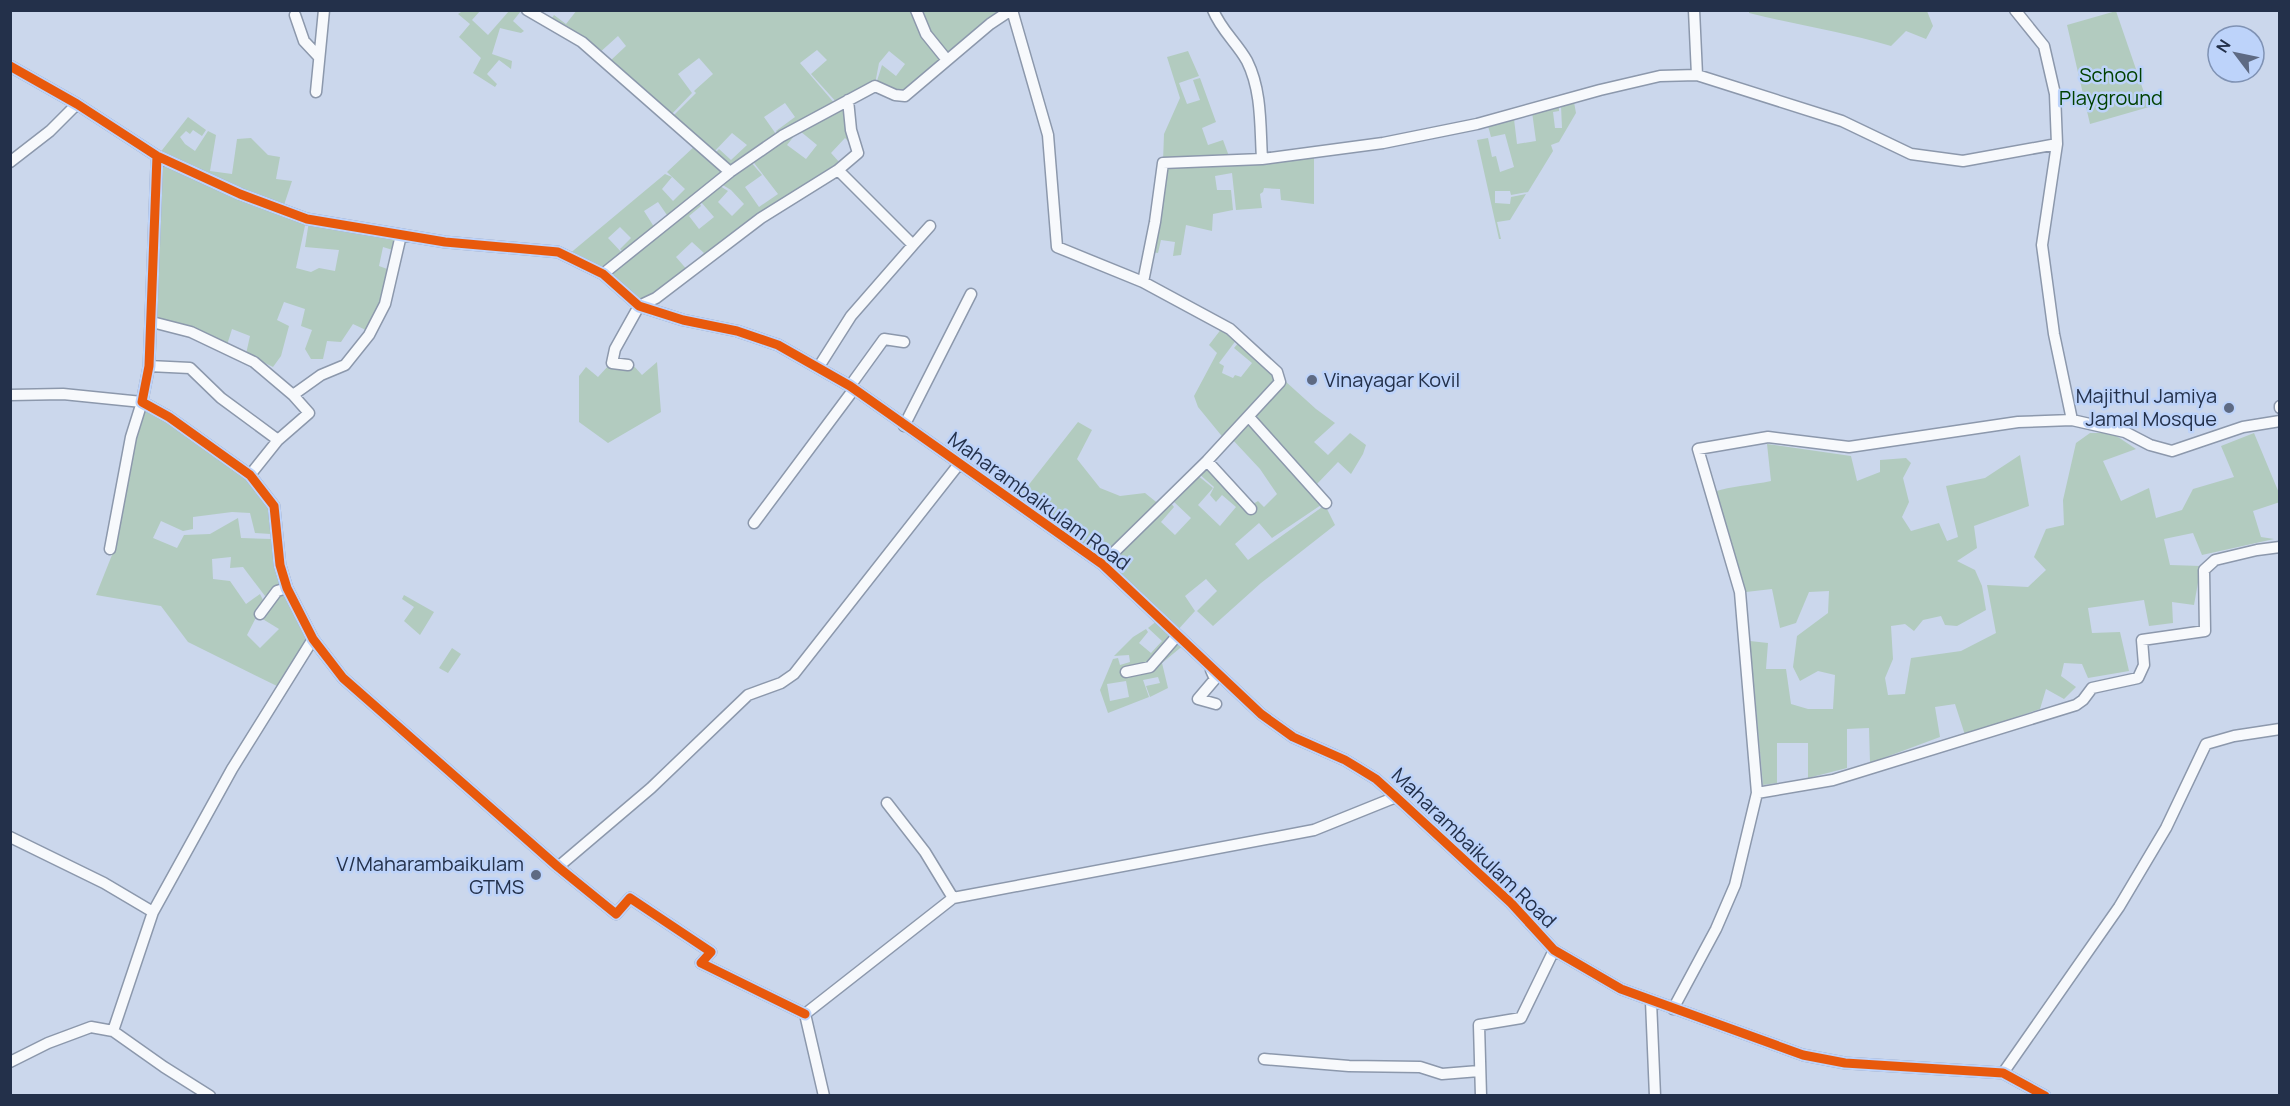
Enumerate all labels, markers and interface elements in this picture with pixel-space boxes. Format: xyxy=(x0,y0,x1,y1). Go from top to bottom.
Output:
north arrow xyxy=(2206,24,2266,84)
text: N xyxy=(2211,35,2236,57)
park label: School Playground xyxy=(2059,61,2163,111)
place label: Vinayagar Kovil xyxy=(1324,366,1460,393)
marker: Vinayagar Kovil xyxy=(1305,373,1319,387)
place label: Majithul Jamiya Jamal Mosque xyxy=(2076,382,2217,432)
marker: Majithul Jamiya Jamal Mosque xyxy=(2222,401,2236,415)
street label: Maharambaikulam Road xyxy=(943,425,1136,576)
street label: Maharambaikulam Road xyxy=(1386,762,1563,934)
place label: V/Maharambaikulam GTMS xyxy=(336,850,524,900)
marker: V/Maharambaikulam GTMS xyxy=(529,868,543,882)

